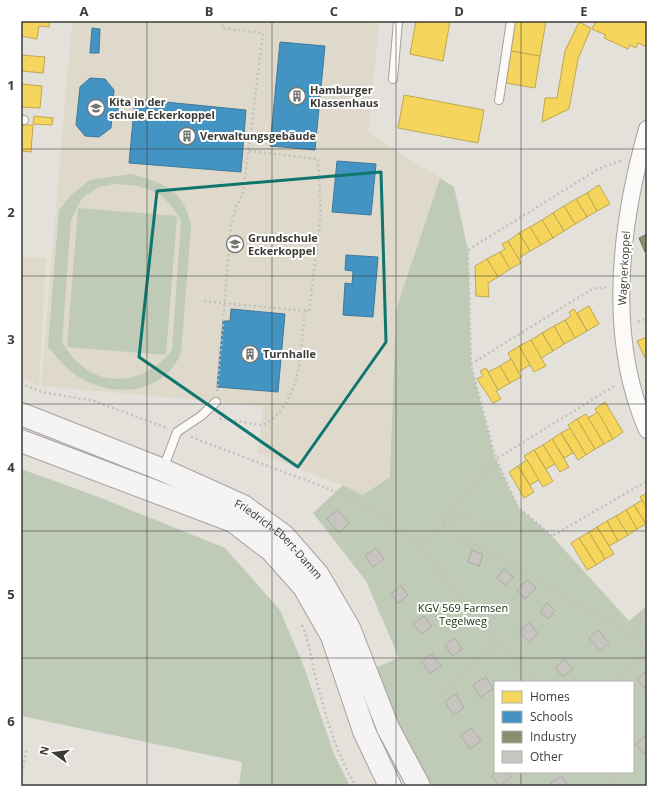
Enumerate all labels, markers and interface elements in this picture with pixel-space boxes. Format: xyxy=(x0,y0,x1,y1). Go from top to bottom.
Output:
text: A xyxy=(80,2,89,20)
text: B xyxy=(205,2,214,20)
text: C xyxy=(330,2,338,20)
text: D xyxy=(454,2,464,20)
text: E xyxy=(580,2,588,20)
text: 1 xyxy=(7,76,15,94)
place label: Hamburger Klassenhaus xyxy=(310,82,379,110)
building icon: Hamburger Klassenhaus xyxy=(287,86,307,106)
place label: Kita in der schule Eckerkoppel xyxy=(109,94,215,122)
school or university icon: Kita in der schule Eckerkoppel xyxy=(86,98,106,118)
building icon: Verwaltungsgebäude xyxy=(177,126,197,146)
place label: Verwaltungsgebäude xyxy=(200,128,316,143)
text: 2 xyxy=(7,203,15,221)
place label: Grundschule Eckerkoppel xyxy=(248,230,318,258)
street label: Wagnerkoppel xyxy=(614,230,633,306)
school or university icon: Grundschule Eckerkoppel xyxy=(225,234,245,254)
text: 3 xyxy=(7,330,15,348)
building icon: Turnhalle xyxy=(240,344,260,364)
place label: Turnhalle xyxy=(263,346,316,361)
text: 4 xyxy=(7,458,15,476)
street label: Friedrich-Ebert-Damm xyxy=(232,495,326,582)
text: 5 xyxy=(7,585,15,603)
park label: KGV 569 Farmsen Tegelweg xyxy=(418,600,508,628)
legend xyxy=(494,681,634,773)
text: Homes xyxy=(530,688,570,705)
text: Schools xyxy=(530,708,573,725)
text: 6 xyxy=(7,712,15,730)
text: Industry xyxy=(530,728,577,745)
north arrow xyxy=(34,733,74,773)
text: N xyxy=(35,744,52,757)
text: Other xyxy=(530,748,563,765)

